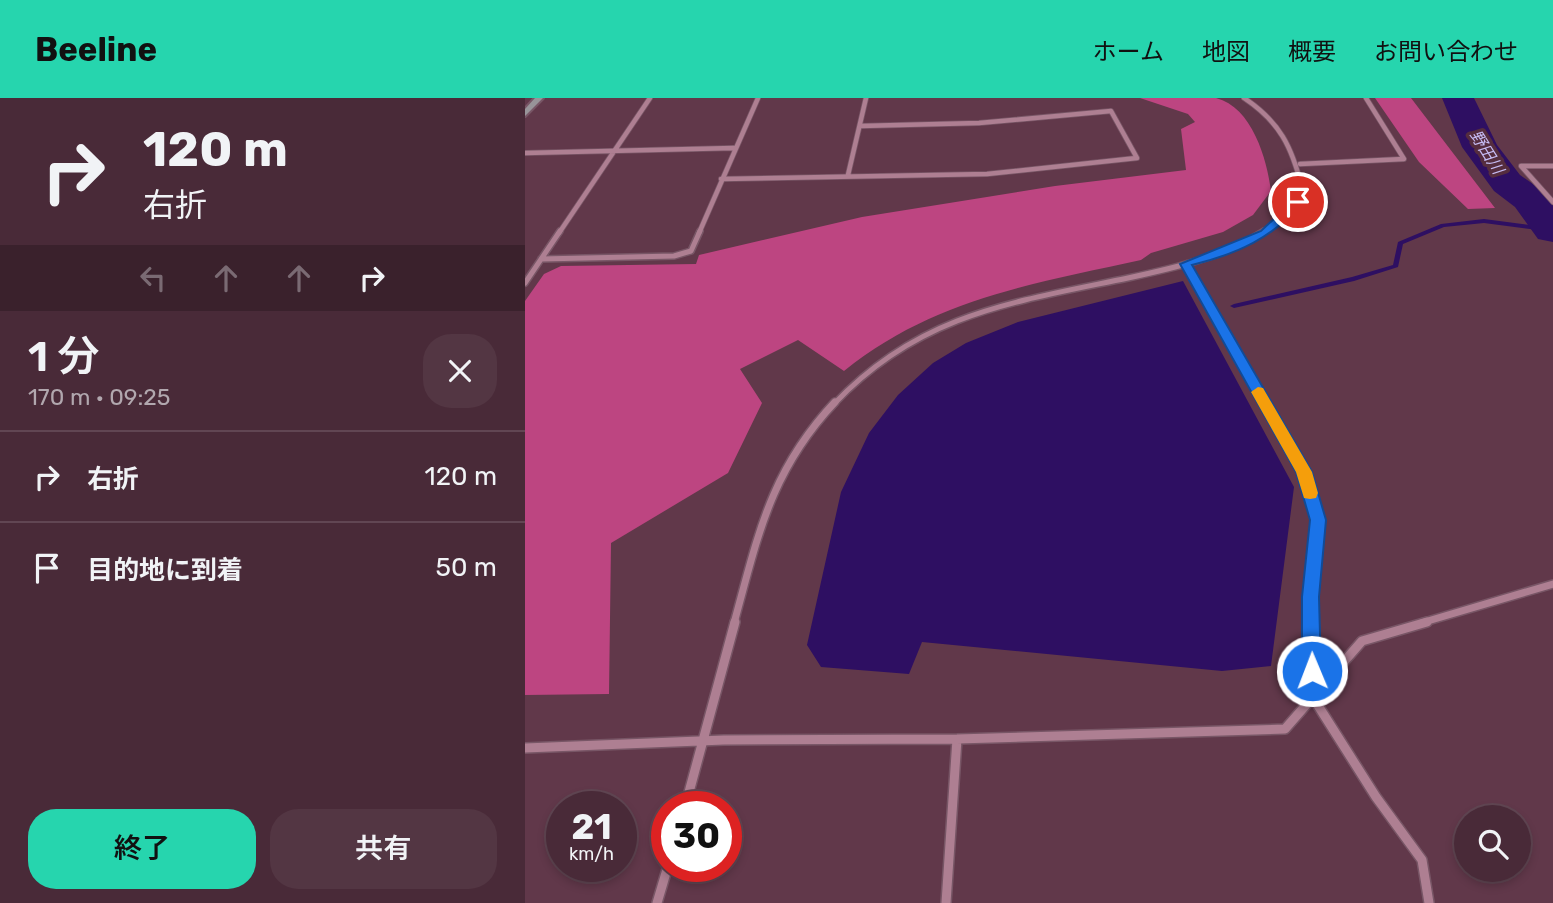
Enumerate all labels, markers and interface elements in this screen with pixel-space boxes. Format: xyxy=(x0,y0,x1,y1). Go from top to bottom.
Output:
text: Beeline xyxy=(35,30,157,69)
text: ホーム xyxy=(1093,38,1164,66)
text: 地図 xyxy=(1202,38,1250,66)
text: 概要 xyxy=(1288,38,1336,66)
text: お問い合わせ xyxy=(1374,38,1518,66)
text: 120 m xyxy=(143,120,288,178)
icon: right xyxy=(28,126,119,217)
water label: 野田川 xyxy=(1466,127,1509,179)
pin xyxy=(1268,172,1328,232)
icon: arrive xyxy=(1279,183,1317,221)
text: 右折 xyxy=(143,186,207,224)
icon: left xyxy=(134,259,172,297)
icon: ahead xyxy=(207,259,245,297)
icon: ahead xyxy=(280,259,318,297)
icon: right xyxy=(353,259,391,297)
text: 1 分 xyxy=(28,332,99,382)
button: close xyxy=(423,334,497,408)
text: 170 m · 09:25 xyxy=(28,383,171,411)
icon: right xyxy=(28,458,66,496)
text: 120 m xyxy=(425,461,497,492)
text: 右折 xyxy=(87,464,139,495)
icon: arrive xyxy=(28,549,66,587)
text: 50 m xyxy=(436,552,497,583)
text: 目的地に到着 xyxy=(87,555,243,586)
position arrow xyxy=(1275,634,1349,708)
speed limit sign: 30 xyxy=(651,791,742,882)
map controls xyxy=(1454,805,1531,882)
button: search xyxy=(1454,805,1531,882)
text: 21 xyxy=(571,806,612,848)
button: 終了 xyxy=(28,809,256,889)
button: 共有 xyxy=(270,809,497,889)
text: km/h xyxy=(569,843,614,865)

